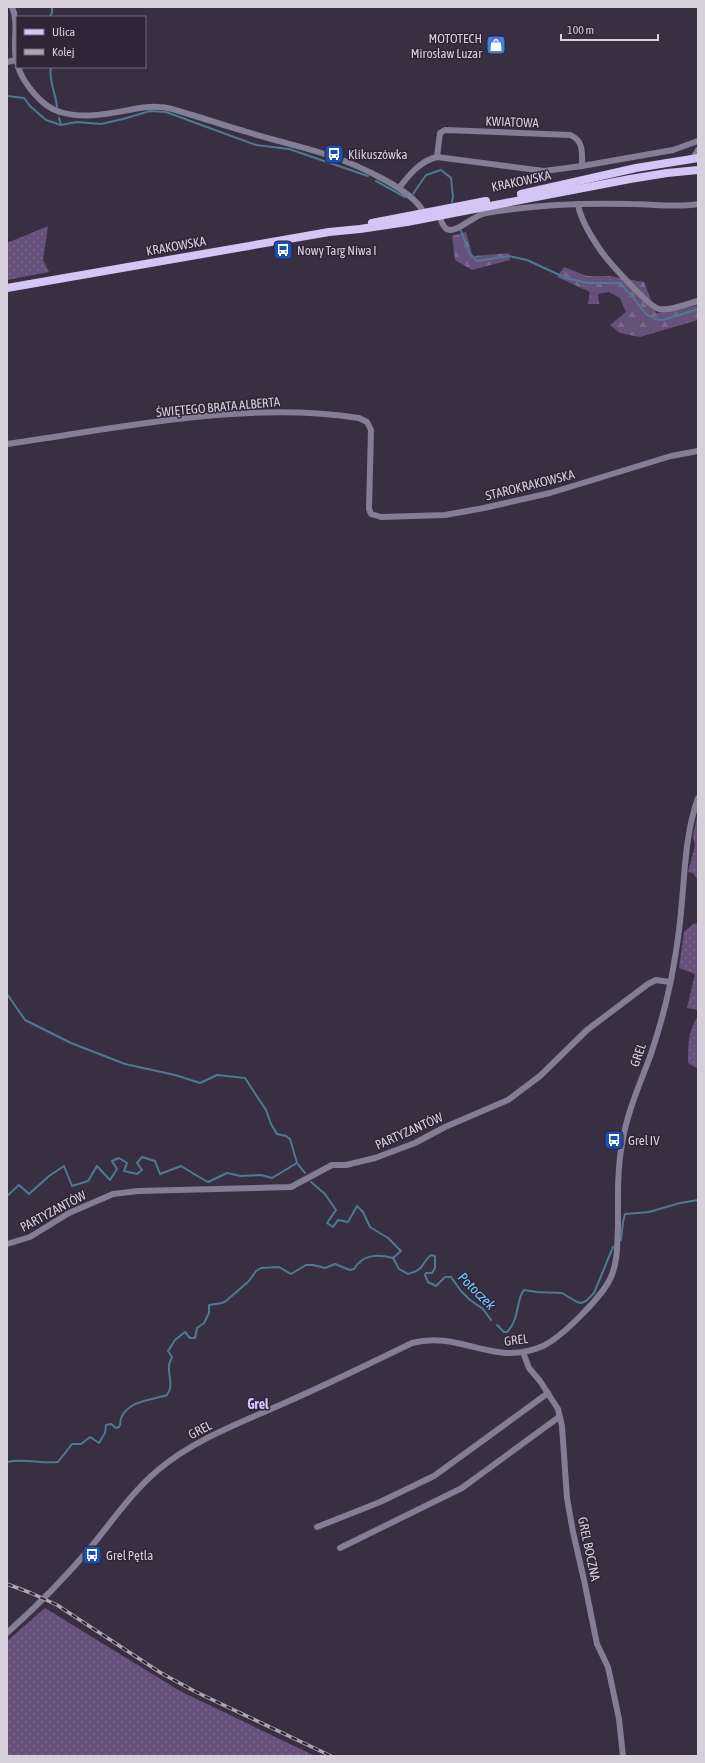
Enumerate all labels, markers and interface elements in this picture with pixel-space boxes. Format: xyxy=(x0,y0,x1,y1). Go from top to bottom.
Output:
legend xyxy=(16,16,146,68)
scale bar xyxy=(561,16,658,42)
text: 100 m xyxy=(567,23,594,37)
text: Ulica xyxy=(52,25,75,39)
place label: MOTOTECH Mirosław Luzar xyxy=(411,31,482,61)
shop icon: MOTOTECH Mirosław Luzar xyxy=(485,34,507,56)
text: Kolej xyxy=(52,45,75,59)
street label: KWIATOWA xyxy=(485,114,540,130)
bus stop icon: Klikuszówka xyxy=(323,143,345,165)
place label: Klikuszówka xyxy=(348,147,407,162)
street label: KRAKOWSKA xyxy=(490,167,553,195)
street label: KRAKOWSKA xyxy=(145,233,208,259)
bus stop icon: Nowy Targ Niwa I xyxy=(272,239,294,261)
place label: Nowy Targ Niwa I xyxy=(297,243,377,258)
street label: ŚWIĘTEGO BRATA ALBERTA xyxy=(155,394,281,420)
street label: STAROKRAKOWSKA xyxy=(484,467,577,503)
street label: GREL xyxy=(627,1041,649,1069)
street label: PARTYZANTÓW xyxy=(373,1109,446,1153)
bus stop icon: Grel IV xyxy=(603,1129,625,1151)
place label: Grel IV xyxy=(628,1133,660,1148)
street label: PARTYZANTÓW xyxy=(17,1187,89,1235)
water label: Potoczek xyxy=(455,1269,500,1314)
street label: GREL xyxy=(503,1331,529,1349)
district label: Grel xyxy=(247,1396,269,1412)
street label: GREL xyxy=(186,1418,214,1442)
street label: GREL BOCZNA xyxy=(575,1516,603,1583)
bus stop icon: Grel Pętla xyxy=(81,1544,103,1566)
place label: Grel Pętla xyxy=(106,1548,153,1563)

